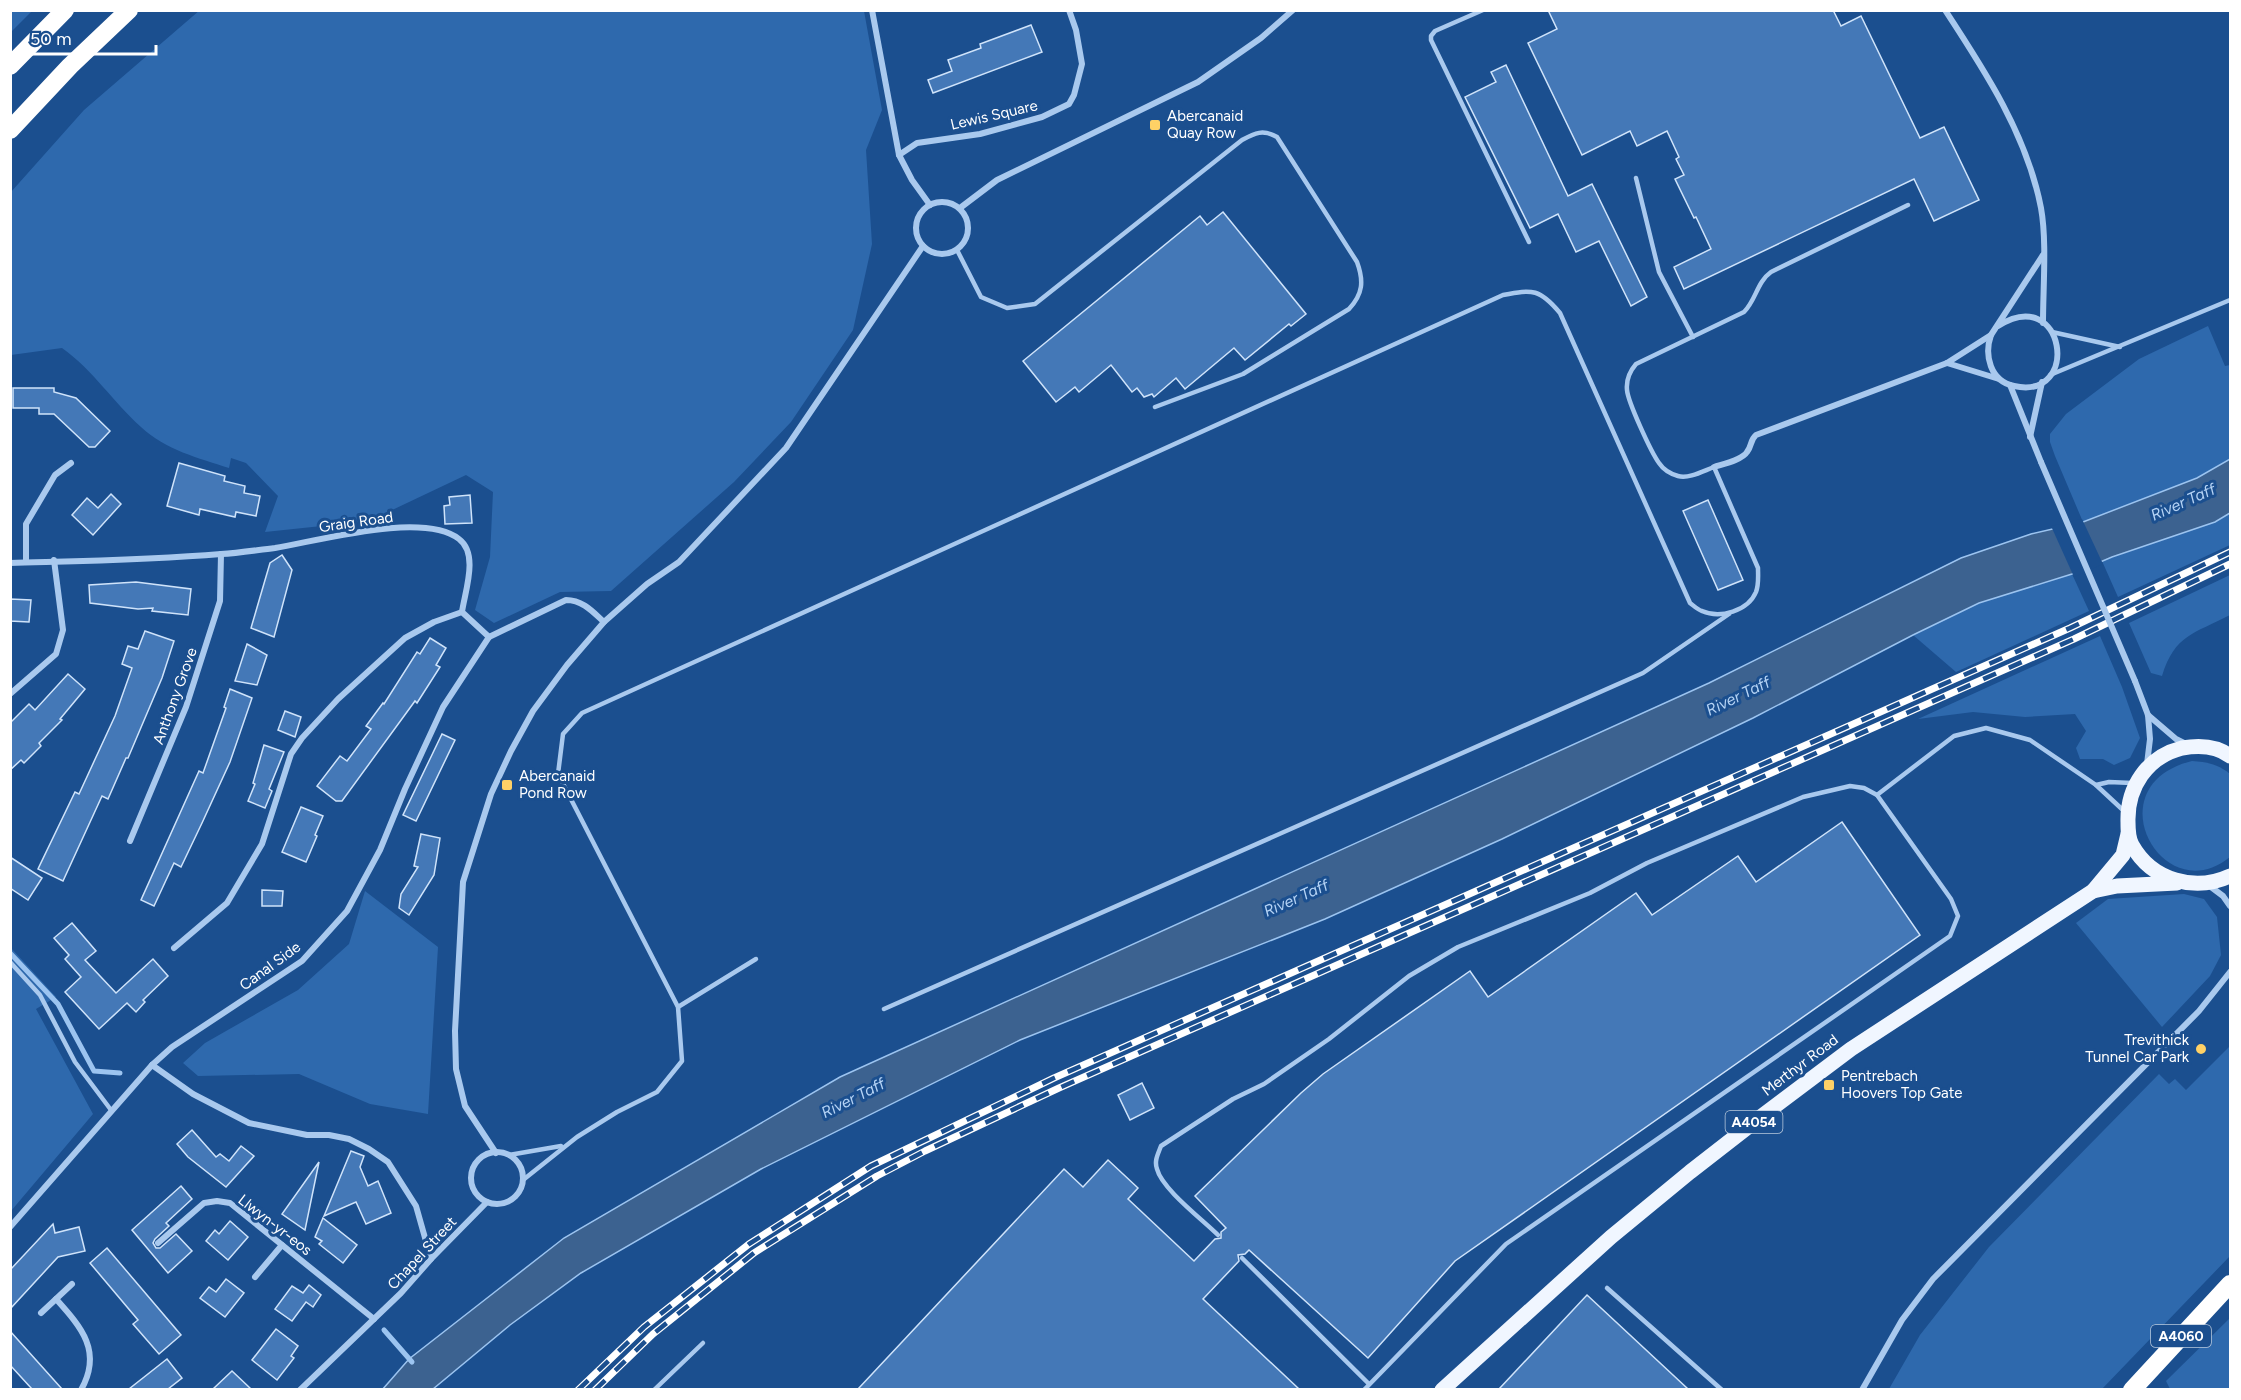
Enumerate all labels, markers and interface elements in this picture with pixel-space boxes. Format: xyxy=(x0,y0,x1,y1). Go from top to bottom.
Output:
scale bar xyxy=(21,18,156,56)
text: 50 m xyxy=(30,28,72,50)
street label: Lewis Square xyxy=(949,96,1039,134)
place label: Abercanaid Quay Row xyxy=(1167,107,1243,142)
marker: Abercanaid Quay Row xyxy=(1148,118,1162,132)
water label: River Taff xyxy=(2148,478,2220,525)
street label: Graig Road xyxy=(318,508,394,536)
street label: Anthony Grove xyxy=(149,645,201,747)
water label: River Taff xyxy=(1703,671,1775,720)
place label: Abercanaid Pond Row xyxy=(519,767,595,802)
marker: Abercanaid Pond Row xyxy=(500,778,514,792)
water label: River Taff xyxy=(1261,874,1333,921)
street label: Canal Side xyxy=(236,938,304,994)
street label: Merthyr Road xyxy=(1758,1030,1842,1100)
place label: Trevithick Tunnel Car Park xyxy=(2085,1031,2190,1066)
marker: Trevithick Tunnel Car Park xyxy=(2194,1042,2208,1056)
place label: Pentrebach Hoovers Top Gate xyxy=(1841,1067,1963,1102)
water label: River Taff xyxy=(818,1073,890,1122)
marker: Pentrebach Hoovers Top Gate xyxy=(1822,1078,1836,1092)
road number: A4054 xyxy=(1726,1111,1782,1133)
street label: Llwyn-yr-eos xyxy=(235,1191,315,1259)
street label: Chapel Street xyxy=(384,1213,460,1293)
road number: A4060 xyxy=(2151,1325,2211,1347)

